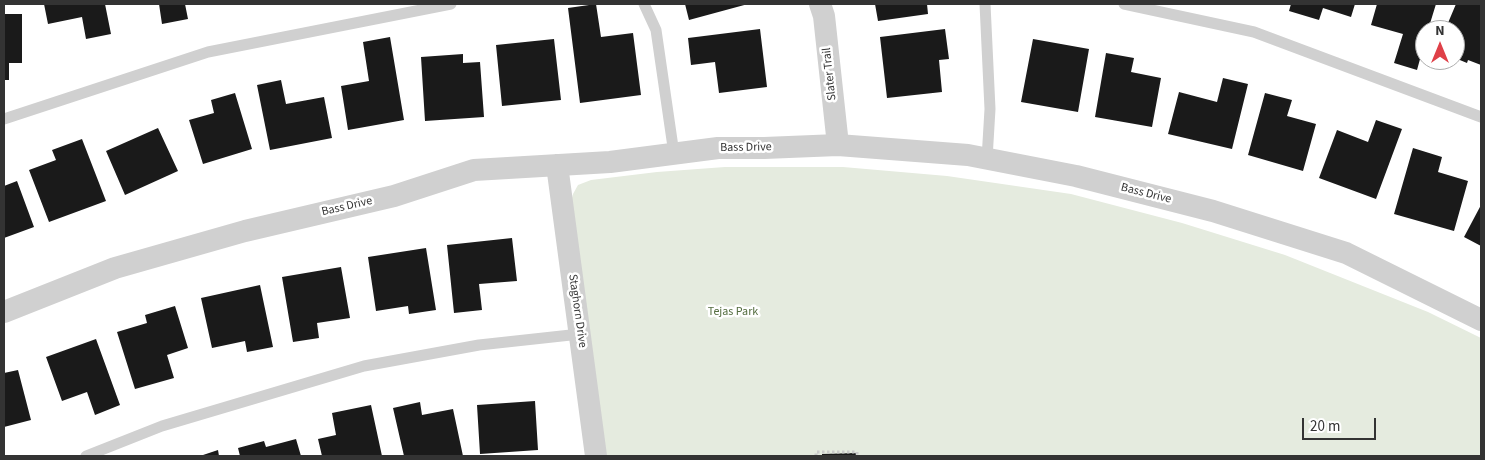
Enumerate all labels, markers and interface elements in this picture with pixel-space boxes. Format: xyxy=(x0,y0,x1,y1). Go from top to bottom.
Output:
north arrow xyxy=(1415,20,1465,70)
text: N xyxy=(1435,21,1445,41)
street label: Slater Trail xyxy=(820,47,840,101)
street label: Bass Drive xyxy=(720,140,772,156)
street label: Bass Drive xyxy=(1119,181,1173,207)
street label: Bass Drive xyxy=(320,194,374,220)
street label: Staghorn Drive xyxy=(565,273,589,349)
park label: Tejas Park xyxy=(708,305,758,319)
scale bar xyxy=(1305,408,1379,440)
text: 20 m xyxy=(1310,416,1340,437)

